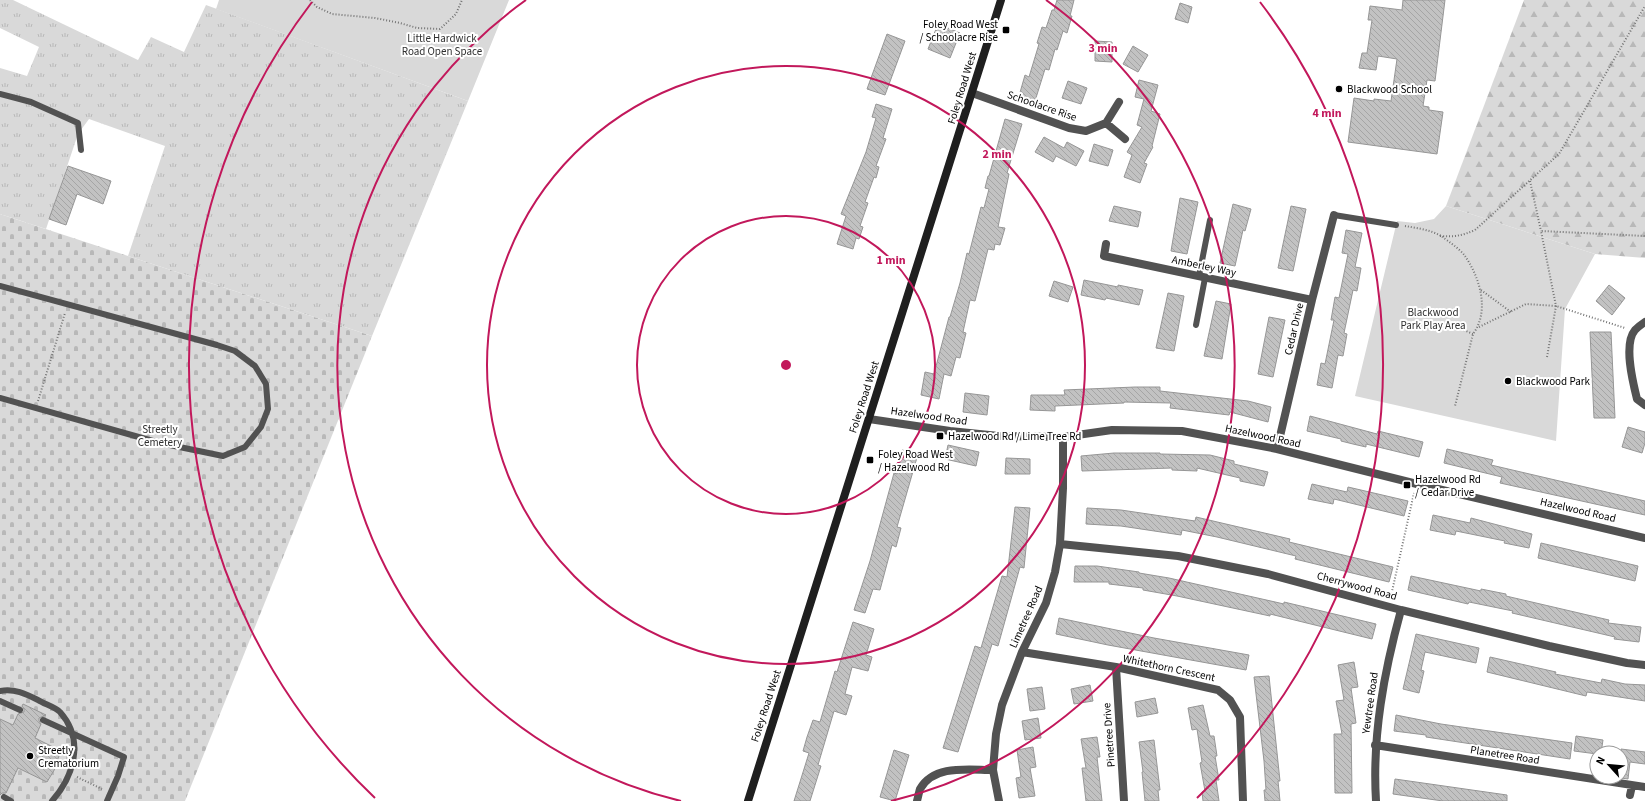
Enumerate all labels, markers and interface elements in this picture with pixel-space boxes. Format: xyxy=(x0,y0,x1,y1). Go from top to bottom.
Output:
place label: Foley Road West / Schoolacre Rise xyxy=(919,17,999,45)
marker: Foley Road West / Schoolacre Rise xyxy=(1001,25,1011,35)
park label: Little Hardwick Road Open Space xyxy=(402,31,483,59)
text: 3 min xyxy=(1088,40,1118,57)
street label: Foley Road West xyxy=(944,50,980,126)
place label: Blackwood School xyxy=(1347,82,1432,97)
marker: Blackwood School xyxy=(1334,84,1344,94)
street label: Schoolacre Rise xyxy=(1005,87,1079,125)
text: 4 min xyxy=(1312,105,1342,122)
text: 2 min xyxy=(982,146,1012,163)
text: 1 min xyxy=(876,252,906,269)
street label: Amberley Way xyxy=(1171,252,1237,280)
street label: Cedar Drive xyxy=(1281,301,1307,357)
park label: Blackwood Park Play Area xyxy=(1400,305,1466,333)
centre of rings xyxy=(779,358,793,372)
street label: Foley Road West xyxy=(845,359,883,435)
place label: Blackwood Park xyxy=(1516,374,1590,389)
marker: Blackwood Park xyxy=(1503,376,1513,386)
street label: Hazelwood Road xyxy=(890,403,968,429)
street label: Hazelwood Road xyxy=(1224,421,1302,451)
park label: Streetly Cemetery xyxy=(138,422,182,450)
place label: Hazelwood Rd / Lime Tree Rd xyxy=(948,429,1081,444)
marker: Hazelwood Rd / Lime Tree Rd xyxy=(935,431,945,441)
place label: Foley Road West / Hazelwood Rd xyxy=(878,447,953,475)
marker: Foley Road West / Hazelwood Rd xyxy=(865,455,875,465)
place label: Hazelwood Rd / Cedar Drive xyxy=(1415,472,1481,500)
marker: Hazelwood Rd / Cedar Drive xyxy=(1402,480,1412,490)
street label: Hazelwood Road xyxy=(1539,494,1617,526)
street label: Cherrywood Road xyxy=(1315,568,1399,604)
street label: Limetree Road xyxy=(1006,583,1046,651)
street label: Whitethorn Crescent xyxy=(1121,651,1217,685)
street label: Foley Road West xyxy=(747,668,785,744)
street label: Yewtree Road xyxy=(1358,671,1382,736)
street label: Pinetree Drive xyxy=(1099,702,1119,768)
street label: Planetree Road xyxy=(1469,742,1541,768)
place label: Streetly Crematorium xyxy=(38,743,99,771)
north arrow xyxy=(1589,745,1629,785)
marker: Streetly Crematorium xyxy=(25,751,35,761)
text: N xyxy=(1592,754,1609,767)

